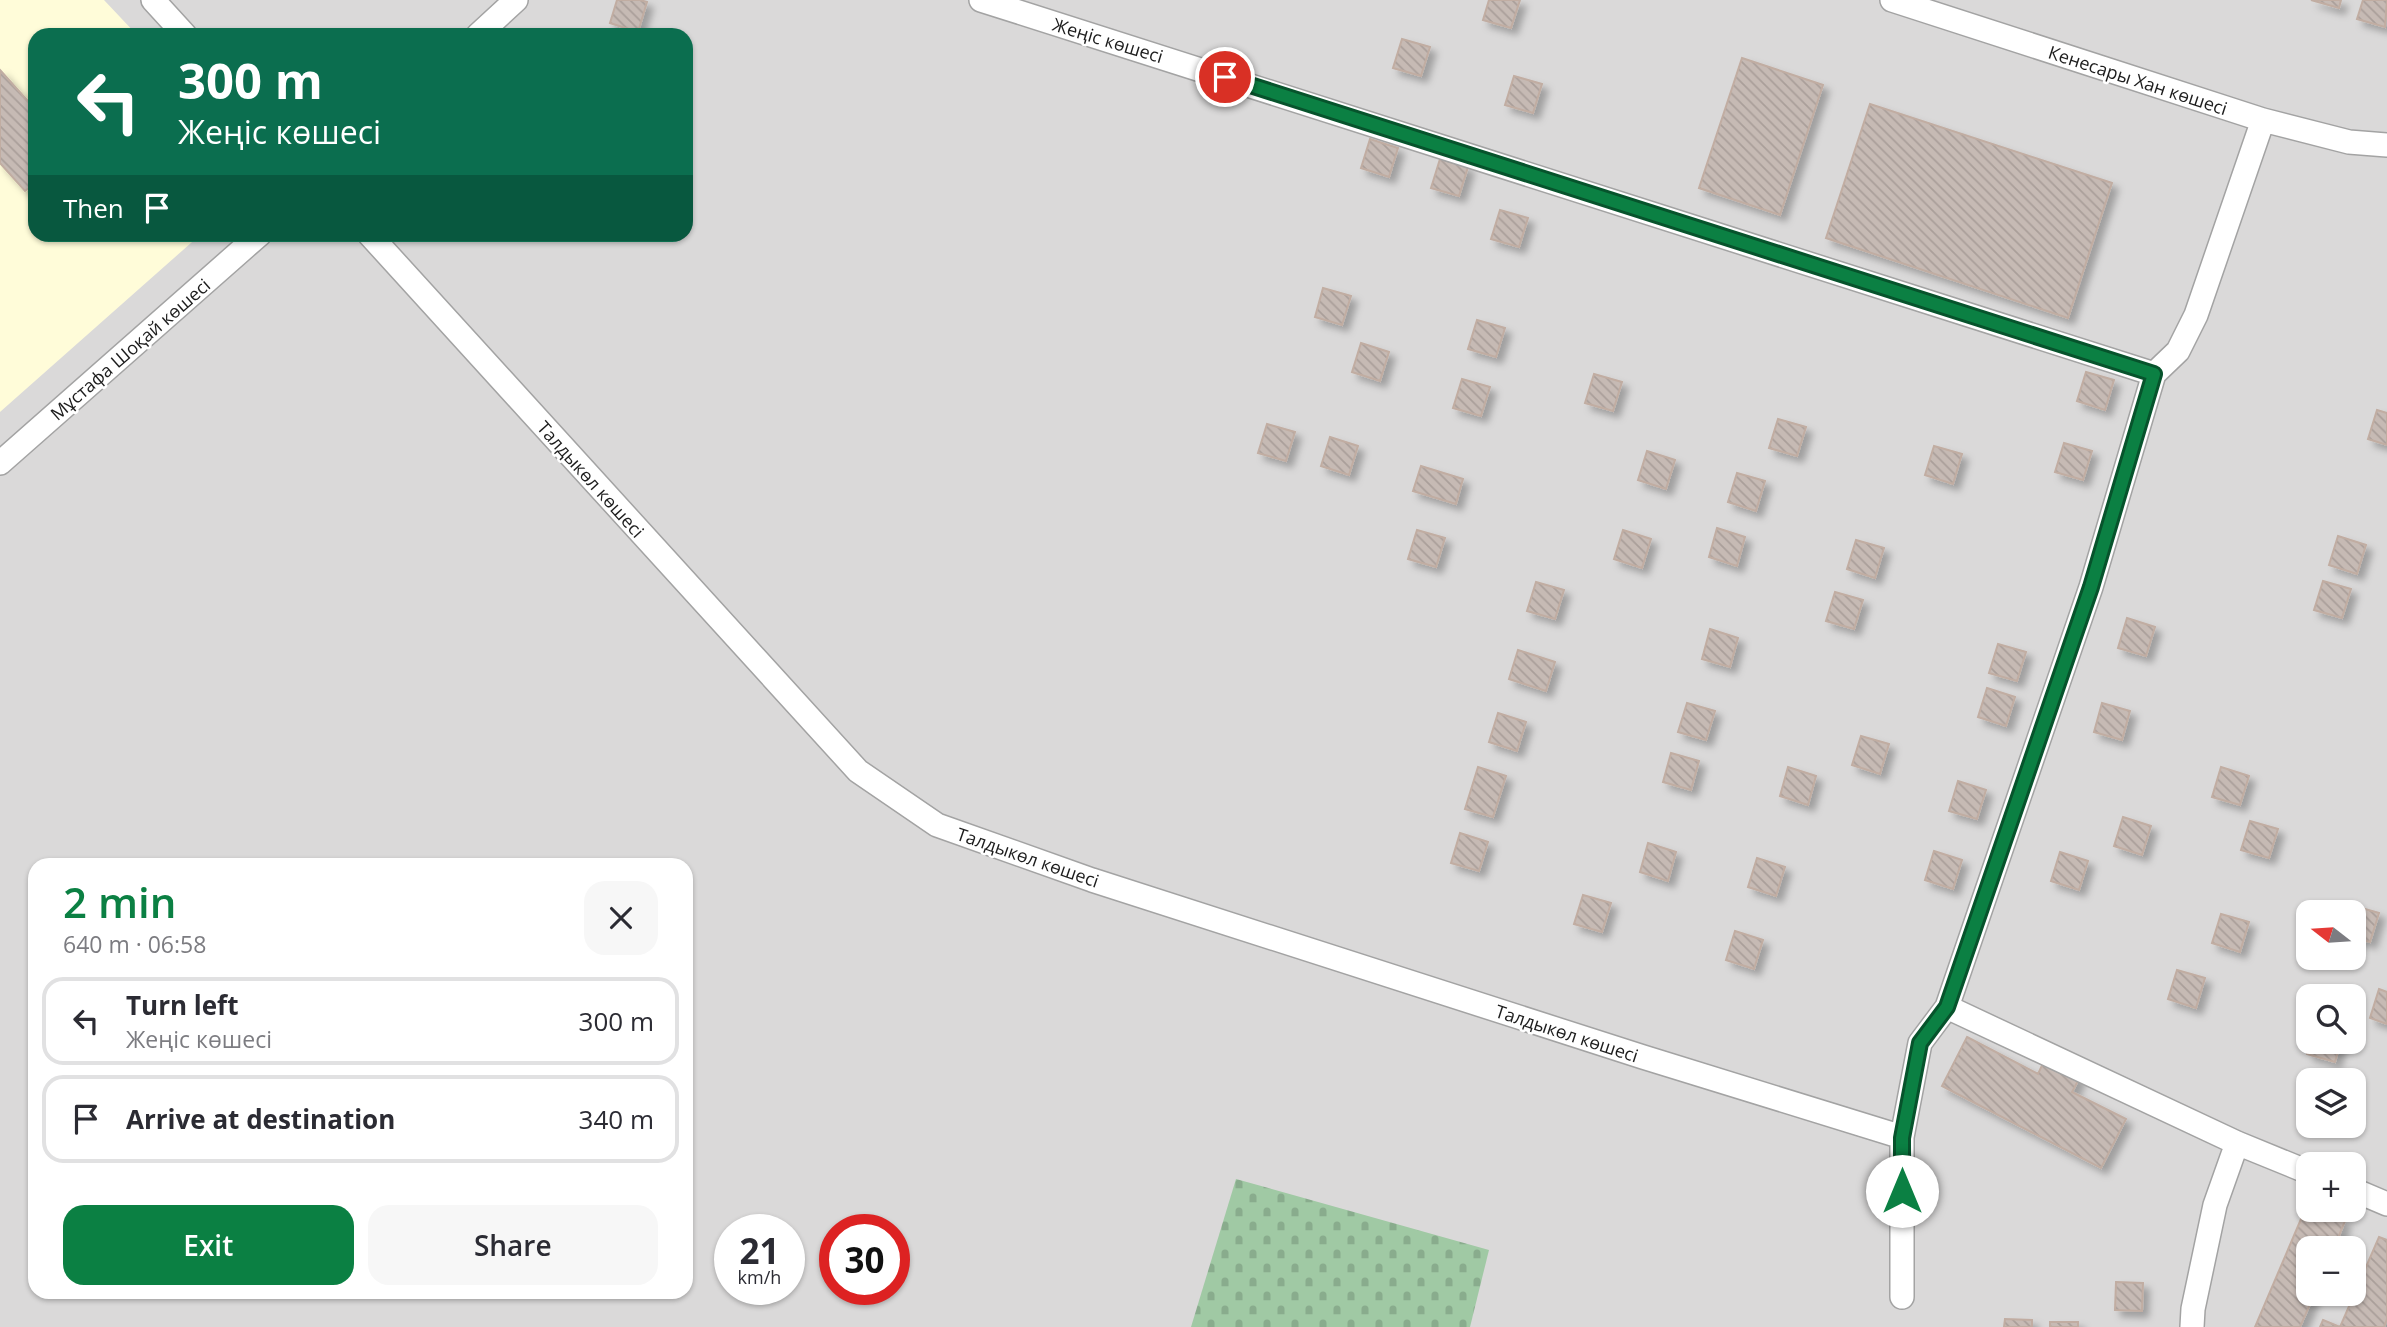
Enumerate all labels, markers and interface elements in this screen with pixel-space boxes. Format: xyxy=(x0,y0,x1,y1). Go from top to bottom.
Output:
street label: Жеңіс көшесі xyxy=(1050,12,1166,68)
street label: Кенесары Хан көшесі xyxy=(2046,40,2230,120)
text: 300 m xyxy=(178,47,323,113)
pin xyxy=(1195,47,1255,107)
icon: left xyxy=(63,56,154,147)
icon: arrive xyxy=(1206,58,1244,96)
text: Жеңіс көшесі xyxy=(178,110,381,153)
icon: arrive xyxy=(138,189,176,227)
text: Then xyxy=(63,190,124,226)
street label: Мұстафа Шоқай көшесі xyxy=(45,273,215,425)
street label: Талдыкөл көшесі xyxy=(532,416,650,542)
street label: Талдыкөл көшесі xyxy=(954,821,1102,893)
text: 2 min xyxy=(63,873,176,930)
button: close xyxy=(584,881,658,955)
north arrow xyxy=(2296,900,2366,970)
map controls xyxy=(2296,900,2366,1306)
text: 640 m · 06:58 xyxy=(63,928,206,960)
button: search xyxy=(2296,984,2366,1054)
text: Turn left xyxy=(126,987,238,1023)
street label: Талдыкөл көшесі xyxy=(1492,999,1642,1067)
icon: left xyxy=(67,1002,105,1040)
text: 300 m xyxy=(579,1003,654,1039)
text: Жеңіс көшесі xyxy=(126,1023,272,1055)
button: layers xyxy=(2296,1068,2366,1138)
icon: arrive xyxy=(67,1100,105,1138)
text: Arrive at destination xyxy=(126,1101,395,1137)
text: 340 m xyxy=(579,1101,654,1137)
button: + xyxy=(2296,1152,2366,1222)
position arrow xyxy=(1865,1154,1939,1228)
button: Exit xyxy=(63,1205,354,1285)
button: Share xyxy=(368,1205,658,1285)
speed limit sign: 30 xyxy=(819,1214,910,1305)
text: 21 xyxy=(739,1227,780,1274)
button: − xyxy=(2296,1236,2366,1306)
text: km/h xyxy=(738,1265,781,1289)

